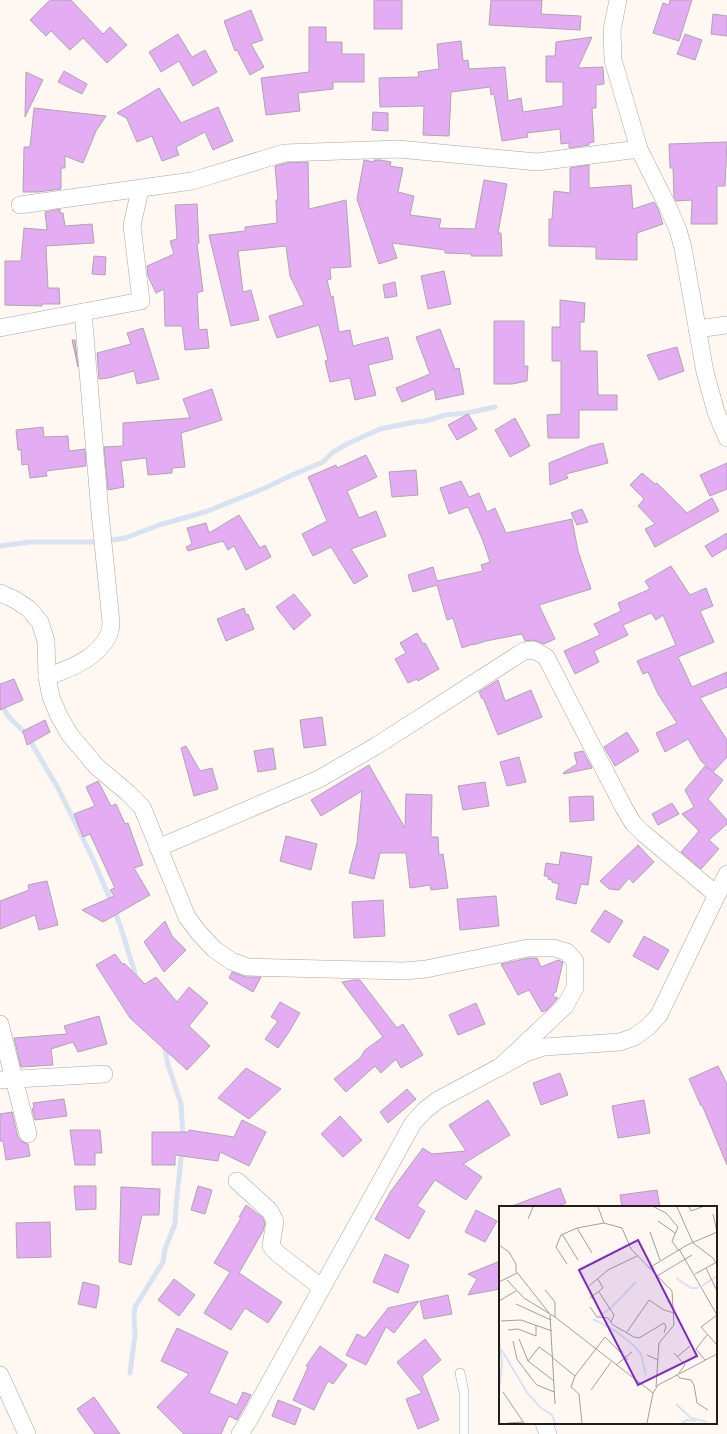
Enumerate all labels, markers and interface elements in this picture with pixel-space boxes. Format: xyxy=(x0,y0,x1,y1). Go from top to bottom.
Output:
inset map xyxy=(499,1206,717,1424)

